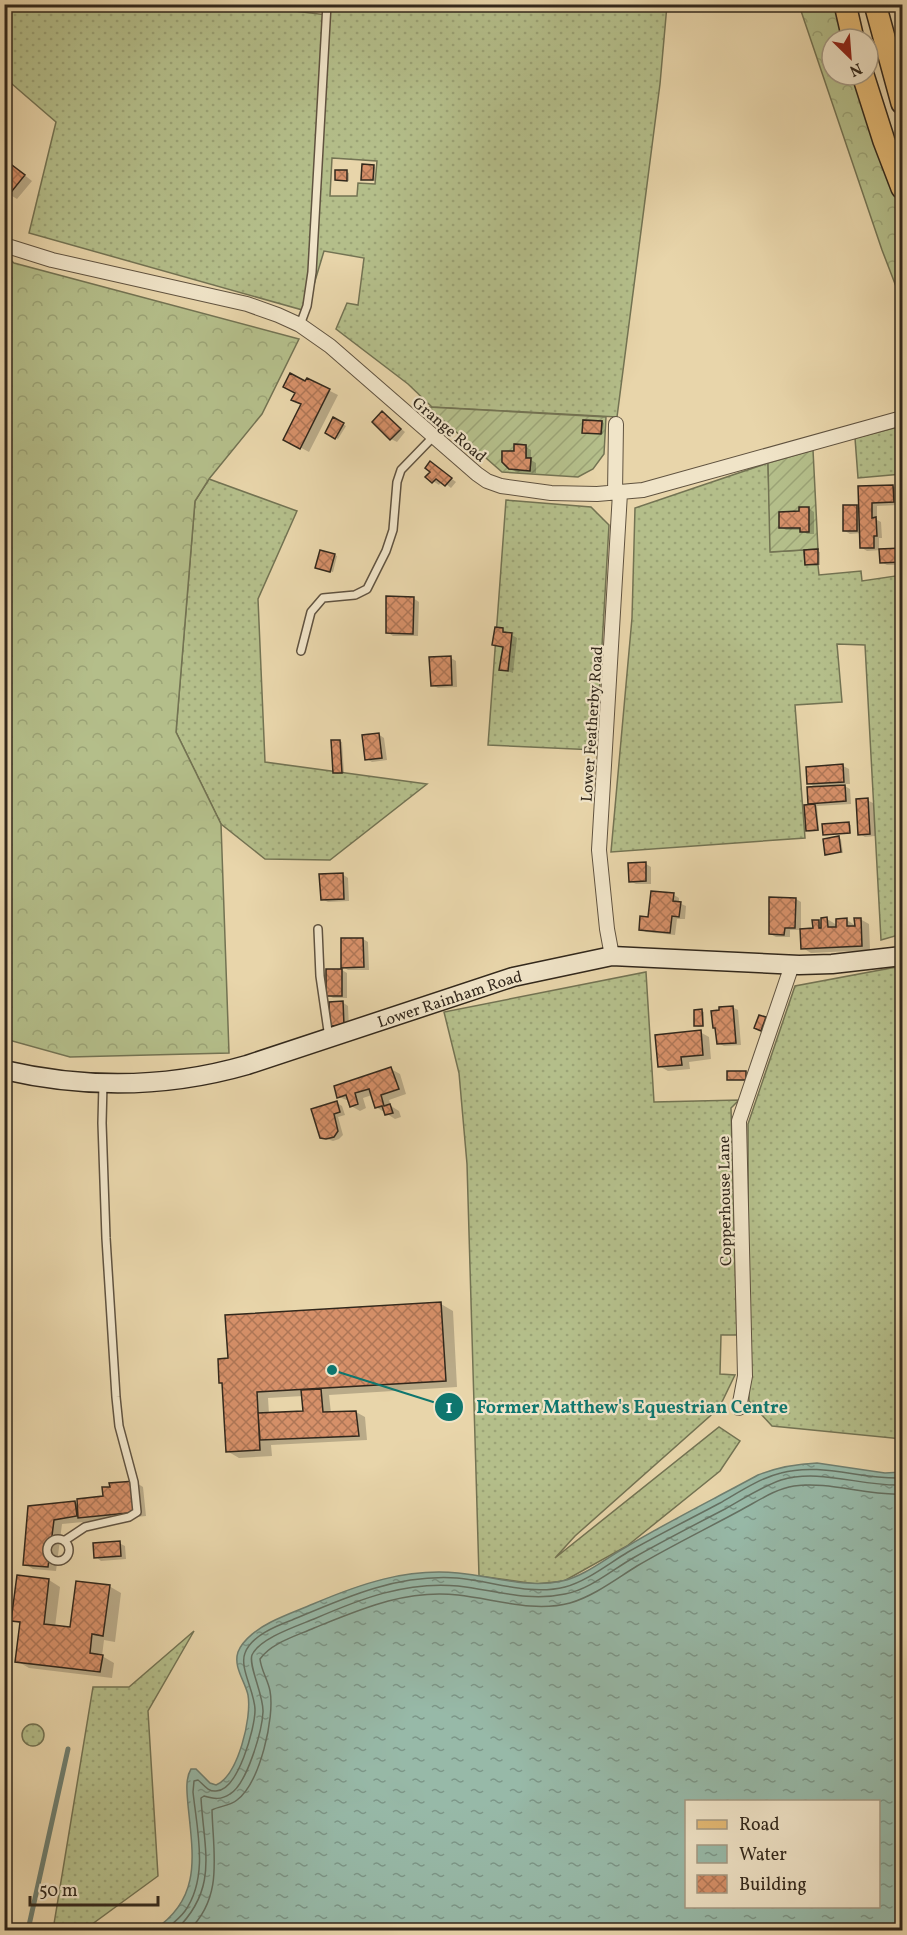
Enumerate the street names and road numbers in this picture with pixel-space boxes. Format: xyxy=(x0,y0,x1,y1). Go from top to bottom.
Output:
street label: Grange Road xyxy=(407,393,491,468)
street label: Lower Featherby Road xyxy=(577,646,609,803)
street label: Lower Rainham Road xyxy=(375,966,524,1034)
street label: Copperhouse Lane xyxy=(714,1136,738,1266)

